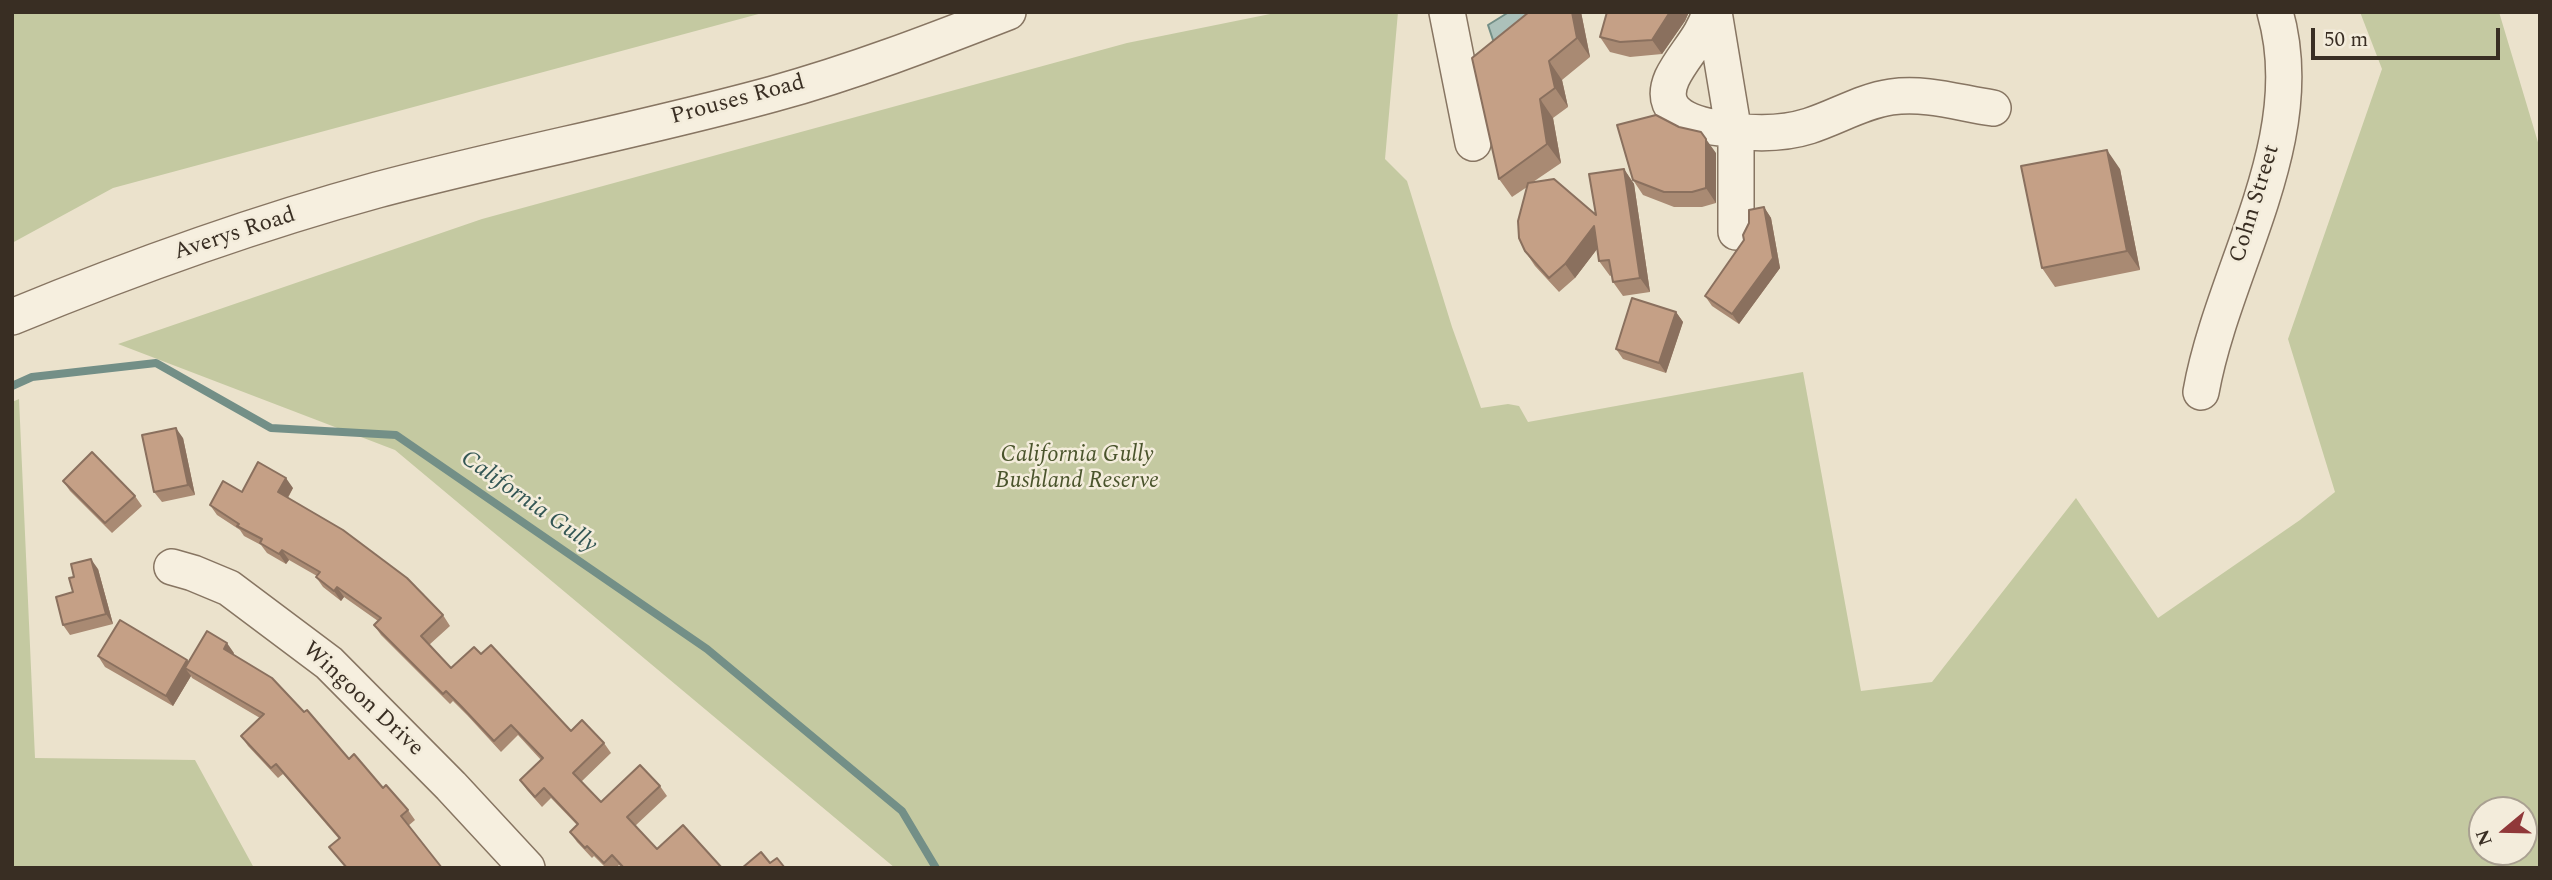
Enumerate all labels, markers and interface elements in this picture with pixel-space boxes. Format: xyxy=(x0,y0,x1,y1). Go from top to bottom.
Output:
scale bar xyxy=(2314,14,2503,58)
text: 50 m xyxy=(2324,24,2368,56)
street label: Prouses Road xyxy=(668,70,808,132)
street label: Cohn Street xyxy=(2225,142,2287,266)
street label: Averys Road xyxy=(171,202,299,268)
park label: California Gully Bushland Reserve xyxy=(995,442,1159,496)
water label: California Gully xyxy=(454,445,602,561)
street label: Wingoon Drive xyxy=(296,637,428,763)
north arrow xyxy=(2468,796,2538,866)
text: N xyxy=(2468,825,2501,849)

